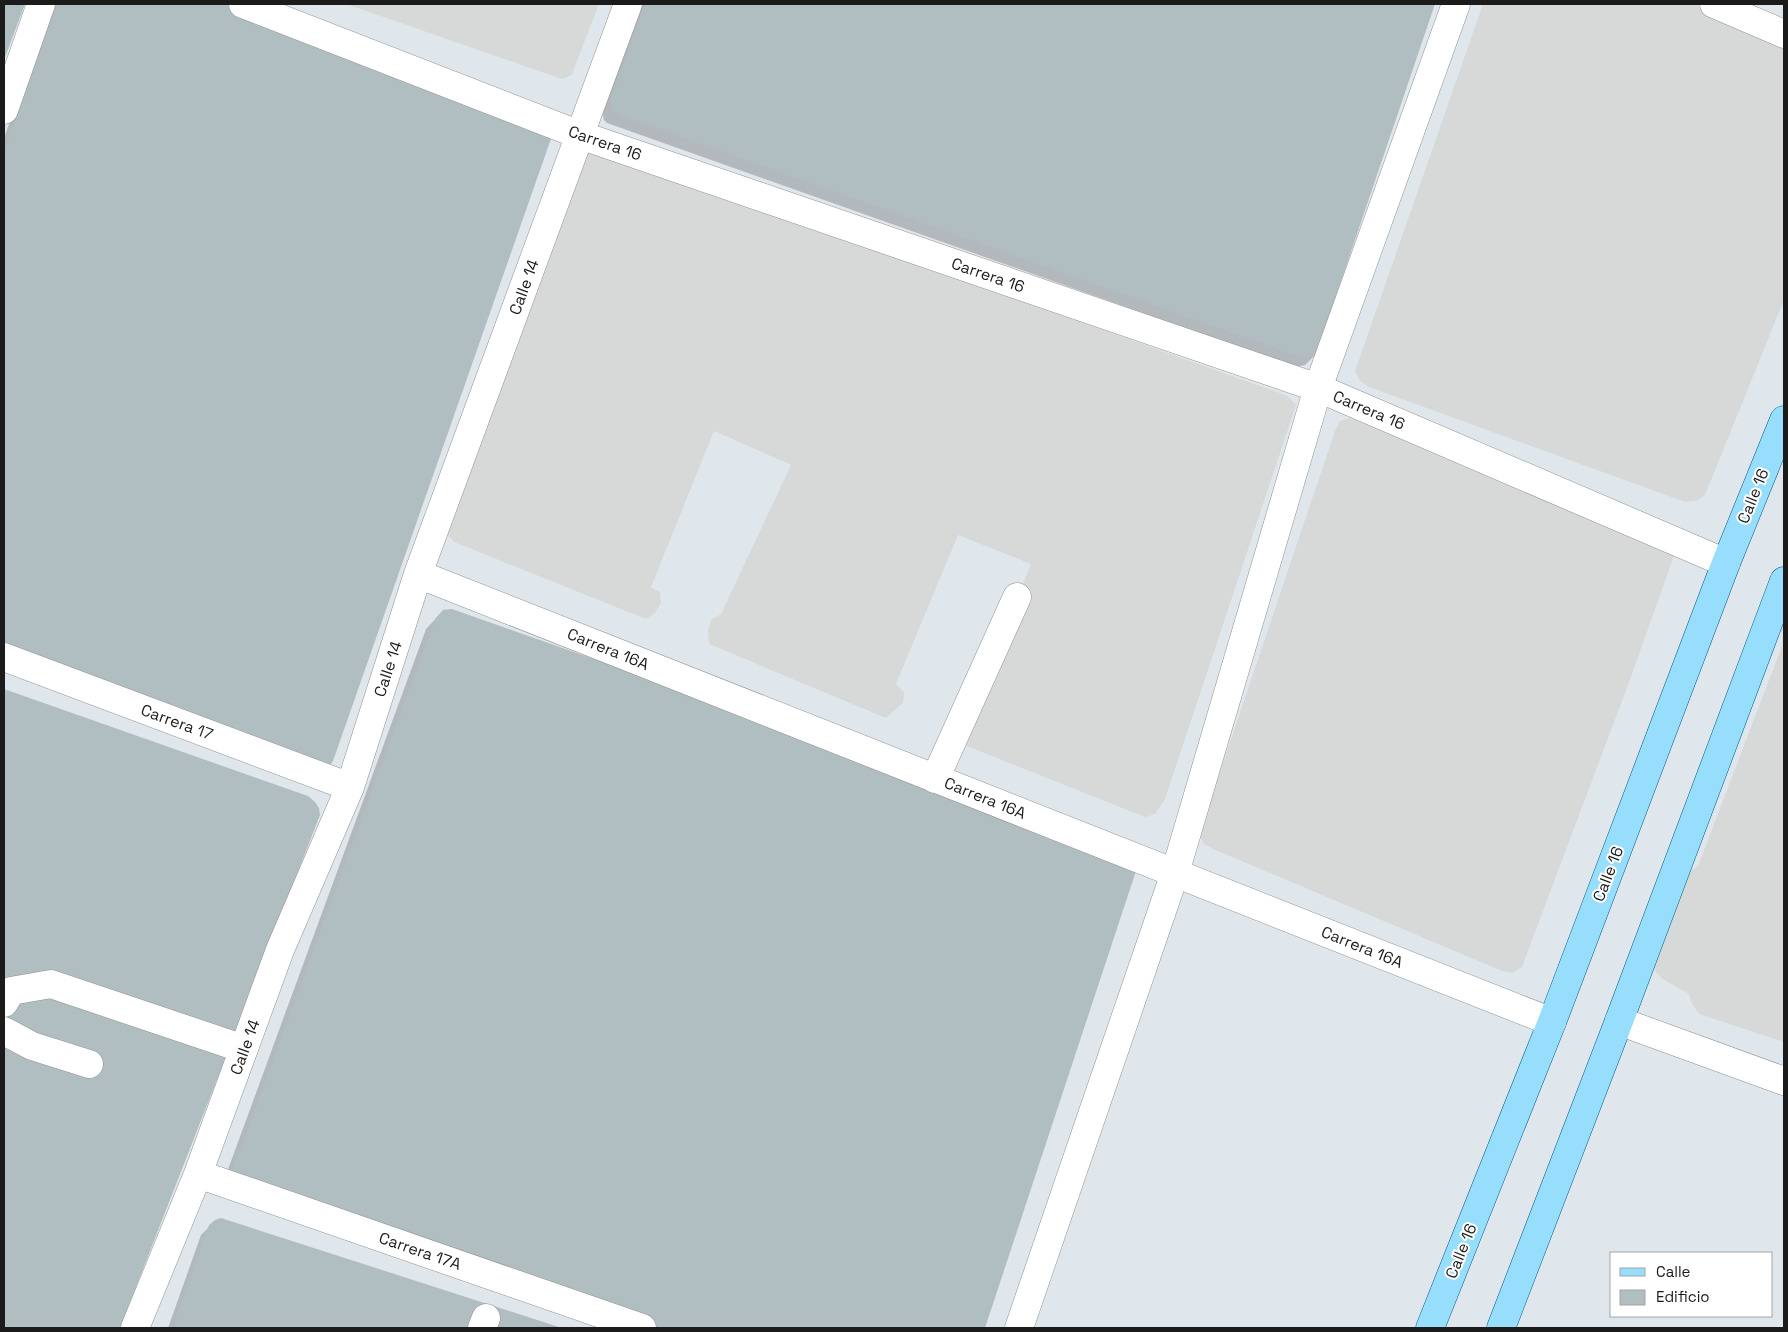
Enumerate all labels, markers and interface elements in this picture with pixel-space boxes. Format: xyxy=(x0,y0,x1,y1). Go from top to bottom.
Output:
street label: Carrera 16 xyxy=(566,121,644,165)
street label: Carrera 16 xyxy=(949,253,1027,297)
street label: Calle 14 xyxy=(504,256,544,318)
street label: Carrera 16 xyxy=(1330,385,1408,435)
street label: Calle 16 xyxy=(1733,465,1773,527)
street label: Carrera 16A xyxy=(564,623,652,675)
street label: Calle 14 xyxy=(369,638,407,700)
street label: Carrera 17 xyxy=(138,699,216,745)
street label: Carrera 16A xyxy=(941,772,1029,824)
street label: Calle 16 xyxy=(1588,843,1628,905)
street label: Carrera 16A xyxy=(1318,921,1406,973)
street label: Calle 14 xyxy=(225,1016,265,1078)
street label: Calle 16 xyxy=(1441,1220,1481,1282)
street label: Carrera 17A xyxy=(376,1227,464,1275)
legend xyxy=(1610,1252,1773,1317)
text: Calle xyxy=(1656,1262,1691,1281)
text: Edificio xyxy=(1656,1287,1710,1306)

